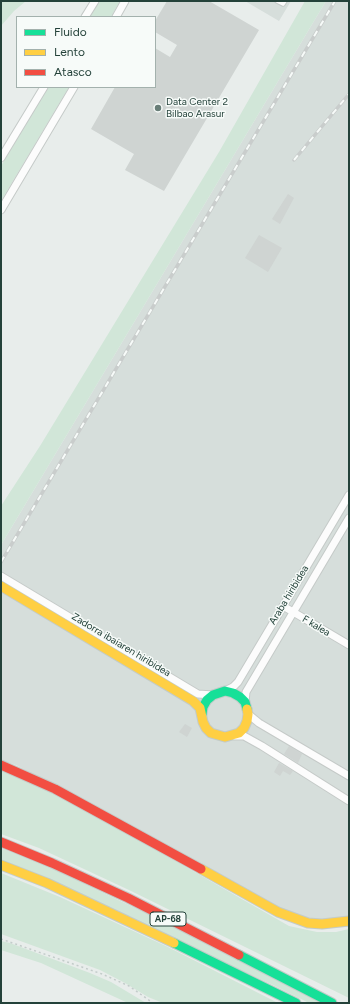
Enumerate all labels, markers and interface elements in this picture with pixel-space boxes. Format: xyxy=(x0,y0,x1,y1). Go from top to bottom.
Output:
legend xyxy=(16,16,156,88)
text: Fluido xyxy=(54,25,87,39)
text: Lento xyxy=(54,45,85,59)
text: Atasco xyxy=(54,65,92,79)
place label: Data Center 2 Bilbao Arasur xyxy=(166,96,228,120)
marker: Data Center 2 Bilbao Arasur xyxy=(153,103,163,113)
street label: Araba hiribidea xyxy=(267,563,311,627)
street label: Zadorra ibaiaren hiribidea xyxy=(69,611,173,679)
street label: F kalea xyxy=(300,613,332,639)
road number: AP-68 xyxy=(150,912,186,926)

